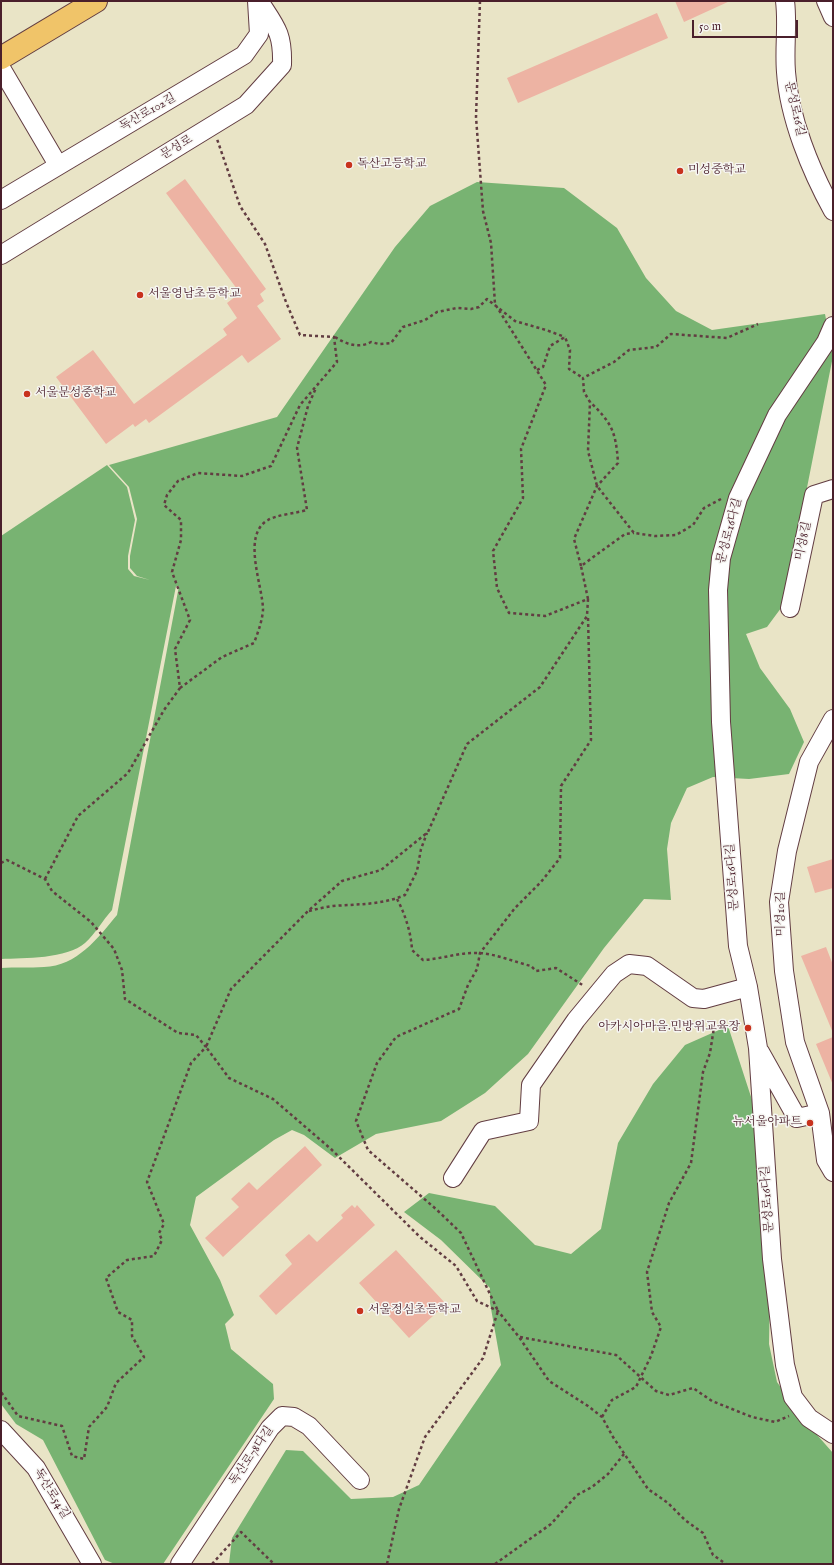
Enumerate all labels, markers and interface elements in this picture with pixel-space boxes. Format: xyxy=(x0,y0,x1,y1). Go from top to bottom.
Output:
scale bar xyxy=(694,12,800,38)
text: 50 m xyxy=(699,19,721,34)
street label: 문성로16길 xyxy=(781,80,807,138)
street label: 독산로102길 xyxy=(117,91,179,135)
street label: 문성로 xyxy=(158,133,196,163)
place label: 독산고등학교 xyxy=(357,158,427,172)
marker: 독산고등학교 xyxy=(344,160,354,170)
place label: 미성중학교 xyxy=(688,164,746,178)
marker: 미성중학교 xyxy=(675,166,685,176)
place label: 서울영남초등학교 xyxy=(148,288,241,302)
marker: 서울영남초등학교 xyxy=(135,290,145,300)
place label: 서울문성중학교 xyxy=(35,387,116,401)
marker: 서울문성중학교 xyxy=(22,389,32,399)
street label: 문성로16다길 xyxy=(714,497,746,565)
street label: 미성8길 xyxy=(793,520,815,562)
street label: 문성로16다길 xyxy=(723,843,743,911)
street label: 미성10길 xyxy=(775,891,789,937)
place label: 아카시아마을.민방위교육장 xyxy=(598,1021,740,1035)
marker: 아카시아마을.민방위교육장 xyxy=(743,1023,753,1033)
place label: 뉴서울아파트 xyxy=(732,1116,802,1130)
marker: 뉴서울아파트 xyxy=(805,1118,815,1128)
street label: 문성로16다길 xyxy=(758,1165,778,1233)
place label: 서울정심초등학교 xyxy=(368,1304,461,1318)
marker: 서울정심초등학교 xyxy=(355,1306,365,1316)
street label: 독산로78다길 xyxy=(227,1424,277,1488)
street label: 독산로54길 xyxy=(30,1466,72,1522)

